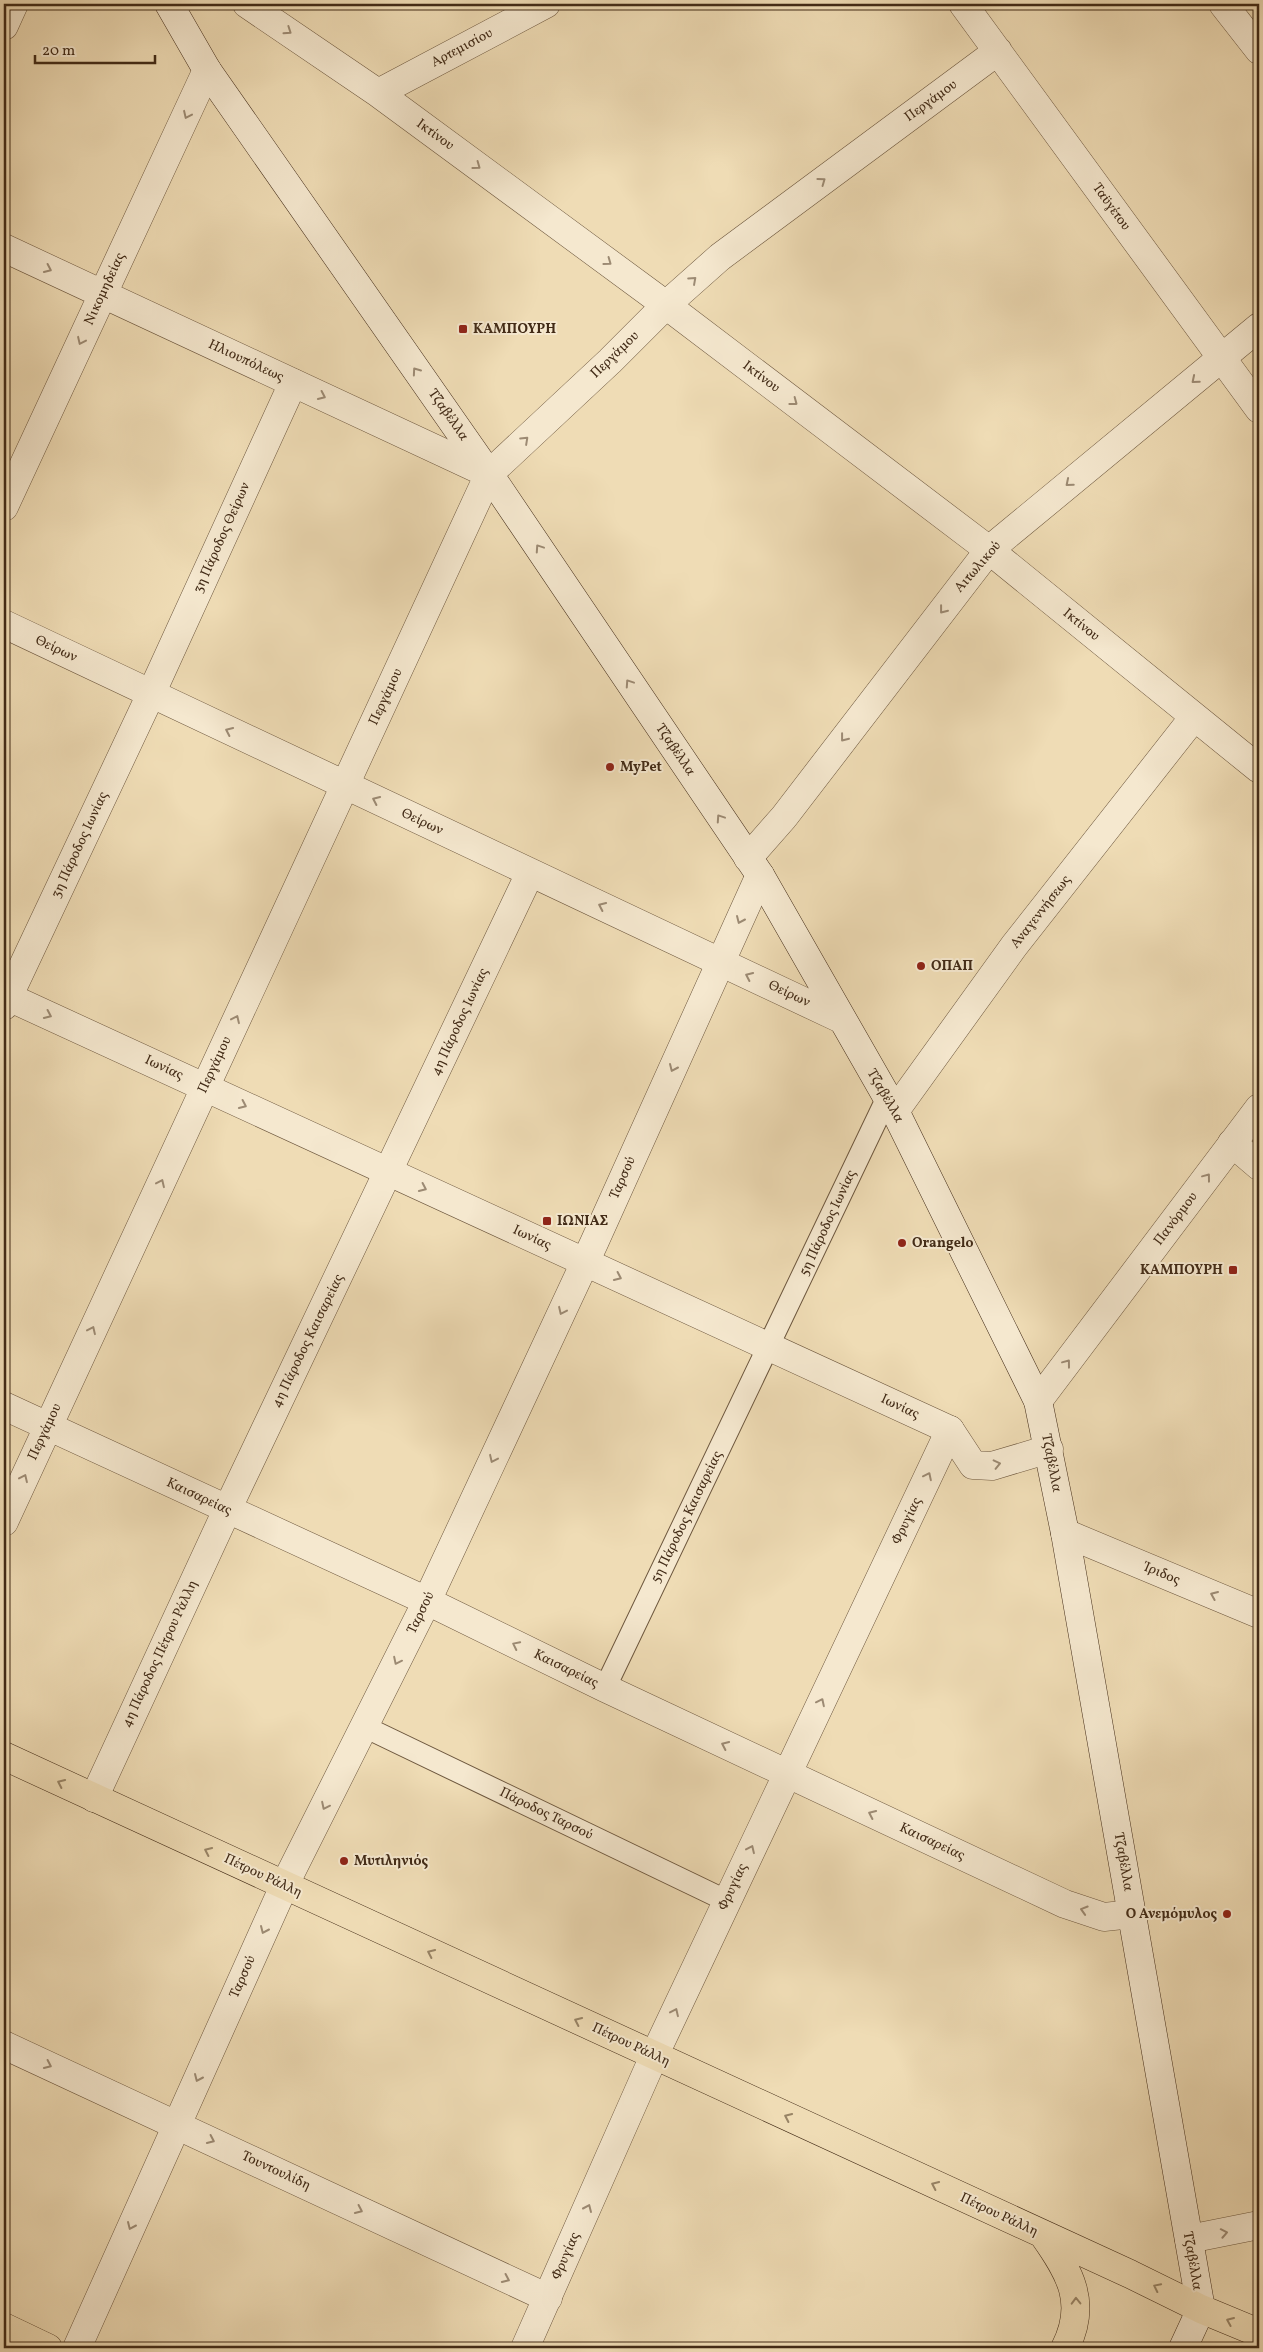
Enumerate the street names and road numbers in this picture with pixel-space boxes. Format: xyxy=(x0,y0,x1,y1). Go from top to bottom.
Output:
street label: Αρτεμισίου xyxy=(428,24,496,72)
street label: Περγάμου xyxy=(901,75,961,127)
street label: Ικτίνου xyxy=(412,115,458,155)
street label: Ταϋγέτου xyxy=(1087,179,1135,235)
street label: Νικομηδείας xyxy=(80,250,130,328)
street label: Περγάμου xyxy=(587,327,644,383)
street label: Ηλιουπόλεως xyxy=(205,335,287,387)
street label: Ικτίνου xyxy=(738,357,784,398)
street label: Τζαβέλλα xyxy=(423,385,473,445)
street label: 3η Πάροδος Θείρων xyxy=(189,479,255,596)
street label: Αιτωλικού xyxy=(950,537,1006,597)
street label: Ικτίνου xyxy=(1059,604,1104,646)
street label: Θείρων xyxy=(32,631,80,667)
street label: Περγάμου xyxy=(365,665,408,729)
street label: Τζαβέλλα xyxy=(650,720,700,780)
street label: 3η Πάροδος Ιωνίας xyxy=(47,788,113,902)
street label: Θείρων xyxy=(398,804,446,840)
street label: Αναγεννήσεως xyxy=(1006,871,1076,953)
street label: 4η Πάροδος Ιωνίας xyxy=(427,965,493,1079)
street label: Θείρων xyxy=(765,976,813,1012)
street label: Περγάμου xyxy=(194,1033,237,1097)
street label: Ιωνίας xyxy=(142,1051,186,1085)
street label: Τζαβέλλα xyxy=(862,1065,908,1127)
street label: Ταρσού xyxy=(605,1153,641,1202)
street label: 5η Πάροδος Ιωνίας xyxy=(795,1167,861,1279)
street label: Πανόρμου xyxy=(1150,1188,1203,1250)
street label: Ιωνίας xyxy=(510,1221,554,1255)
street label: 4η Πάροδος Καισαρείας xyxy=(267,1271,349,1411)
street label: Ιωνίας xyxy=(878,1390,922,1424)
street label: Περγάμου xyxy=(24,1400,67,1464)
street label: Τζαβέλλα xyxy=(1036,1432,1066,1495)
street label: 5η Πάροδος Καισαρείας xyxy=(647,1448,727,1586)
street label: Καισαρείας xyxy=(163,1474,235,1520)
street label: Φρυγίας xyxy=(887,1494,927,1548)
street label: Ίριδος xyxy=(1139,1557,1183,1590)
street label: 4η Πάροδος Πέτρου Ράλλη xyxy=(117,1577,203,1731)
street label: Ταρσού xyxy=(403,1588,440,1637)
street label: Καισαρείας xyxy=(530,1645,602,1693)
street label: Πάροδος Ταρσού xyxy=(496,1783,596,1845)
street label: Καισαρείας xyxy=(896,1819,968,1865)
street label: Τζαβέλλα xyxy=(1108,1831,1138,1893)
street label: Πέτρου Ράλλη xyxy=(221,1850,305,1902)
street label: Φρυγίας xyxy=(714,1860,752,1914)
street label: Ταρσού xyxy=(225,1952,261,2001)
street label: Πέτρου Ράλλη xyxy=(589,2019,673,2071)
street label: Τουντουλίδη xyxy=(238,2147,314,2195)
street label: Πέτρου Ράλλη xyxy=(957,2189,1041,2241)
street label: Φρυγίας xyxy=(547,2229,585,2283)
street label: Τζαβέλλα xyxy=(1177,2230,1207,2292)

